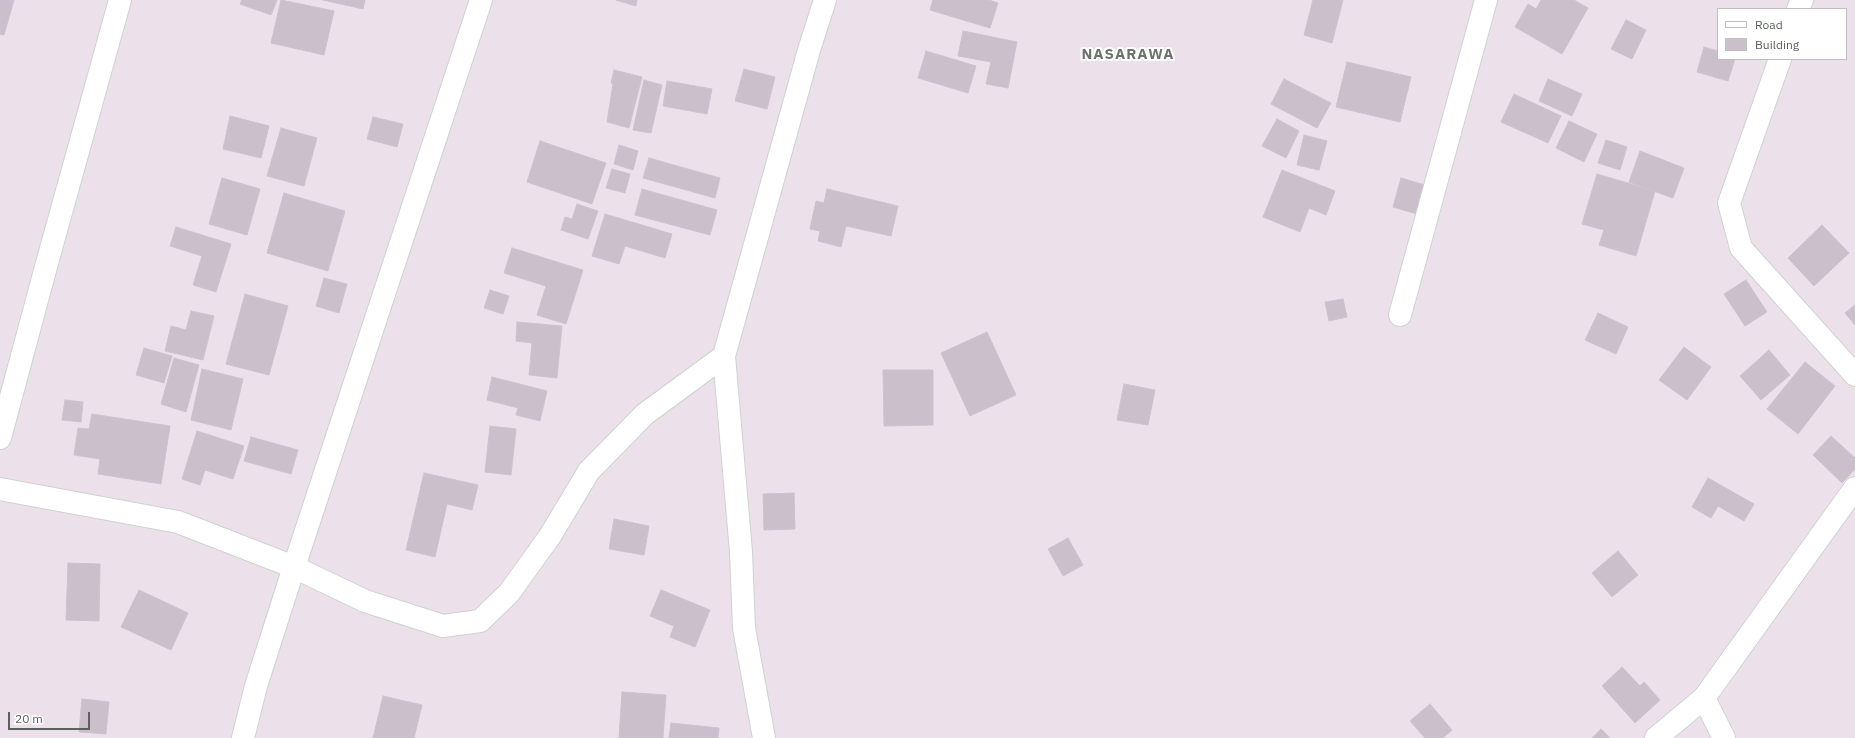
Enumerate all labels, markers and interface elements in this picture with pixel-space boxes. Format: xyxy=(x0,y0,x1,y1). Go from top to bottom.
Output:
legend xyxy=(1717,8,1847,60)
text: Road xyxy=(1755,17,1783,32)
text: Building xyxy=(1755,37,1799,52)
district label: NASARAWA xyxy=(1081,46,1175,64)
scale bar xyxy=(10,704,92,730)
text: 20 m xyxy=(15,711,43,726)

